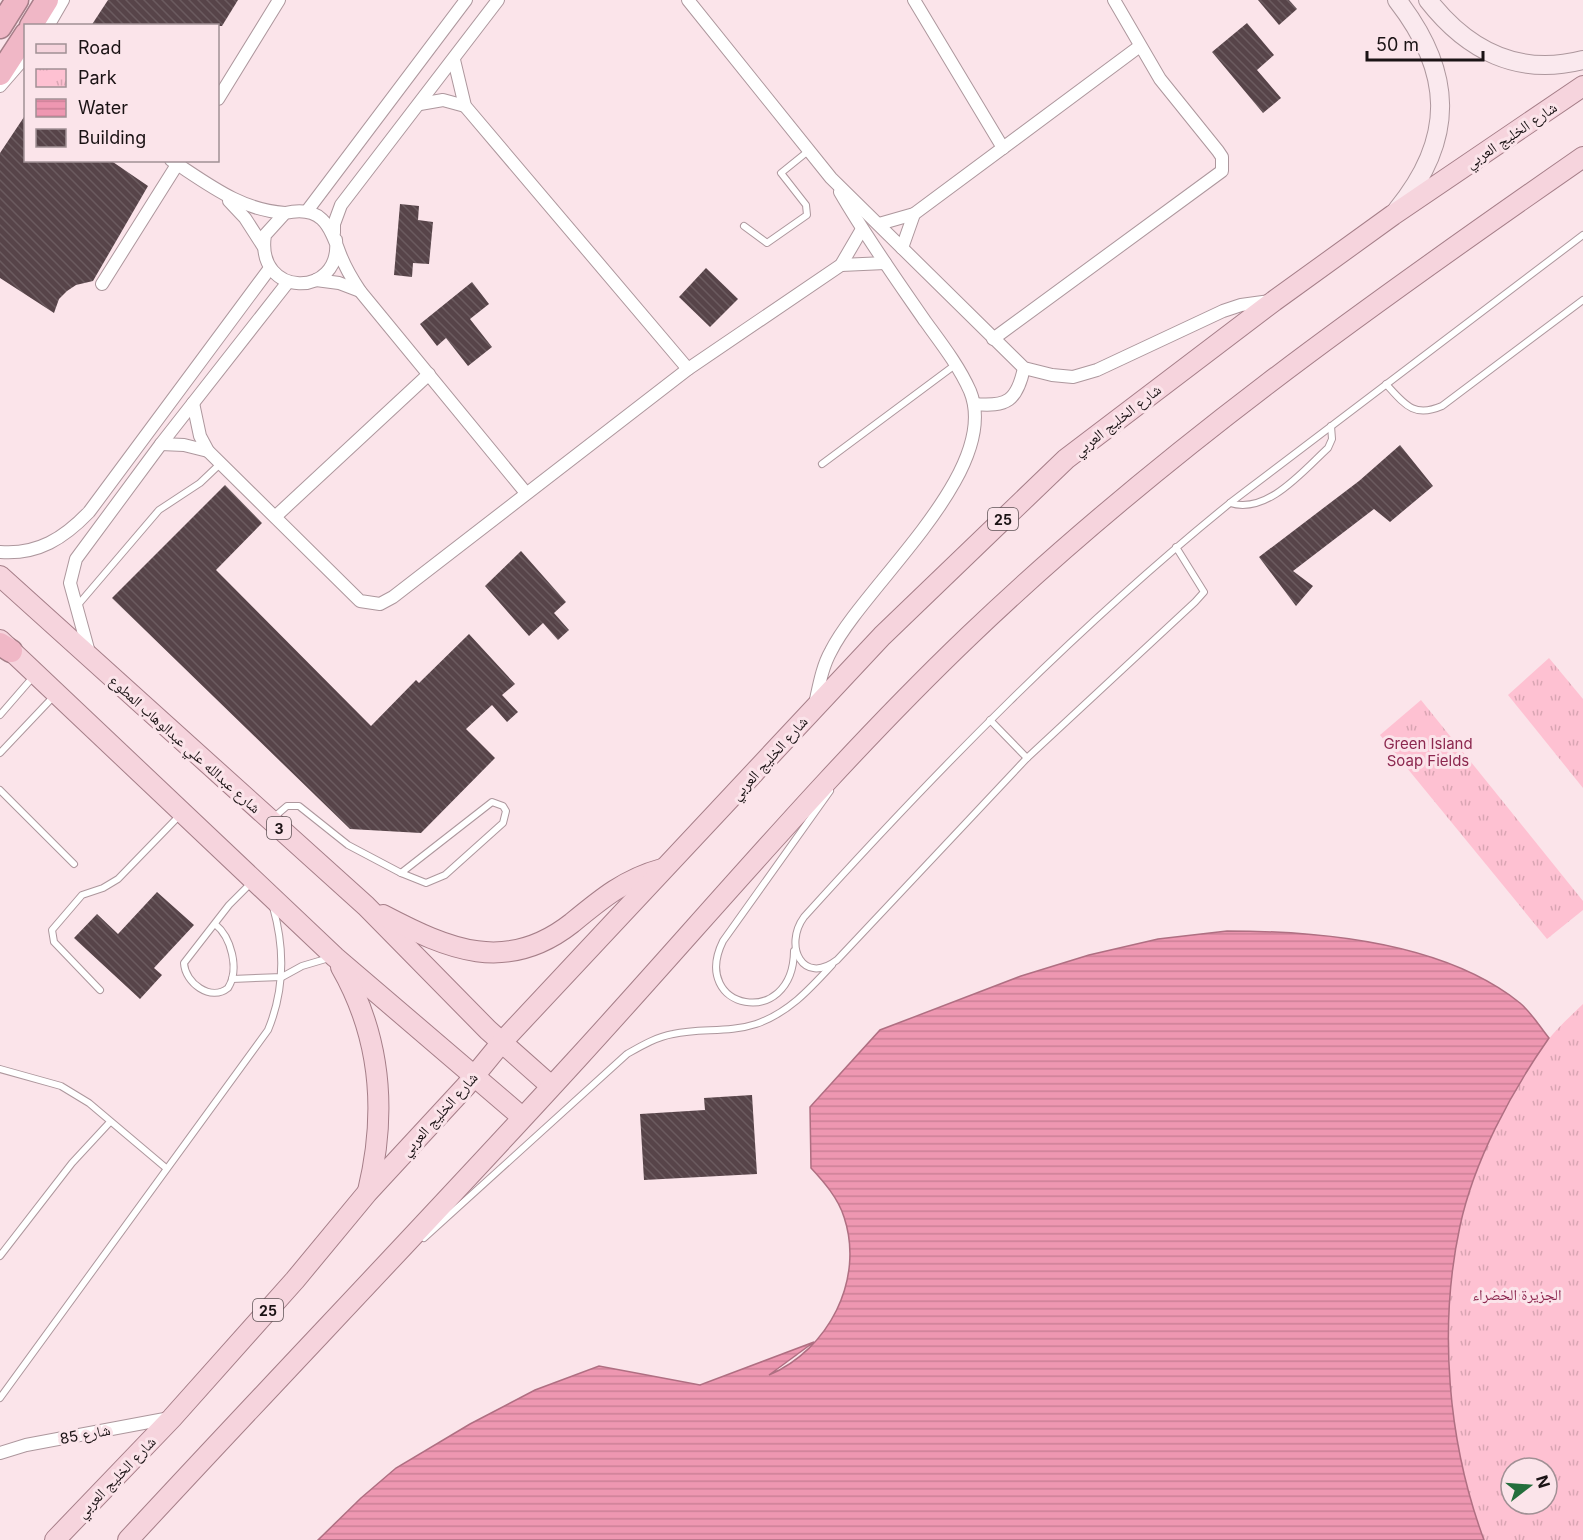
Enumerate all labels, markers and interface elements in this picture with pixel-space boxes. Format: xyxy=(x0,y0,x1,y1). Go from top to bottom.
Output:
legend xyxy=(24,24,219,162)
scale bar xyxy=(1367,24,1482,62)
text: 50 m xyxy=(1376,34,1419,55)
text: Road xyxy=(78,37,121,58)
text: Park xyxy=(78,67,117,88)
text: Water xyxy=(78,97,128,118)
street label: شارع الخليج العربي xyxy=(1462,97,1562,175)
text: Building xyxy=(78,127,146,148)
street label: شارع الخليج العربي xyxy=(1069,380,1167,462)
road number: 25 xyxy=(988,508,1018,530)
street label: شارع عبدالله علي عبدالوهاب المطوع xyxy=(103,671,265,819)
street label: شارع الخليج العربي xyxy=(726,712,814,806)
park label: Green Island Soap Fields xyxy=(1383,734,1473,770)
road number: 3 xyxy=(267,817,291,839)
street label: شارع الخليج العربي xyxy=(396,1068,484,1162)
park label: الجزيرة الخضراء xyxy=(1473,1285,1561,1304)
road number: 25 xyxy=(253,1299,283,1321)
street label: شارع 85 xyxy=(58,1420,112,1449)
street label: شارع الخليج العربي xyxy=(72,1432,162,1524)
north arrow xyxy=(1499,1456,1559,1516)
text: N xyxy=(1532,1473,1555,1490)

